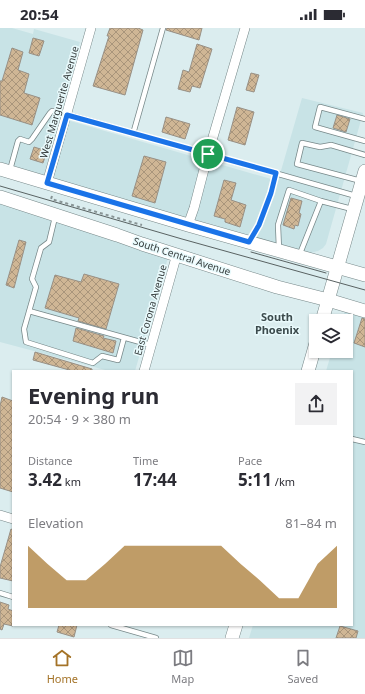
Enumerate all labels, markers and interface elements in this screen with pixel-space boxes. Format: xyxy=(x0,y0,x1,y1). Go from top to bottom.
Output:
text: 20:54 xyxy=(20,4,59,24)
street label: West Marguerite Avenue xyxy=(36,44,82,160)
pin xyxy=(191,137,225,171)
icon: arrive xyxy=(197,143,219,165)
street label: South Central Avenue xyxy=(131,234,233,278)
street label: East Corona Avenue xyxy=(130,263,170,357)
district label: South Phoenix xyxy=(255,309,300,337)
map controls xyxy=(309,314,353,358)
button: layers xyxy=(309,314,353,358)
text: Evening run xyxy=(28,380,159,410)
button: share xyxy=(295,383,337,425)
text: 20:54 · 9 × 380 m xyxy=(28,410,131,428)
text: Distance xyxy=(28,453,73,468)
text: Time xyxy=(133,453,158,468)
text: Pace xyxy=(238,453,262,468)
text: 3.42 xyxy=(28,468,62,491)
text: 17:44 xyxy=(133,468,177,491)
text: 5:11 xyxy=(238,468,272,491)
text: km xyxy=(62,474,81,489)
text: /km xyxy=(272,474,295,489)
text: Elevation xyxy=(28,514,84,532)
text: 81–84 m xyxy=(285,514,337,532)
tab: Home xyxy=(47,647,78,686)
tab: Map xyxy=(171,647,194,686)
tab: Saved xyxy=(288,647,318,686)

